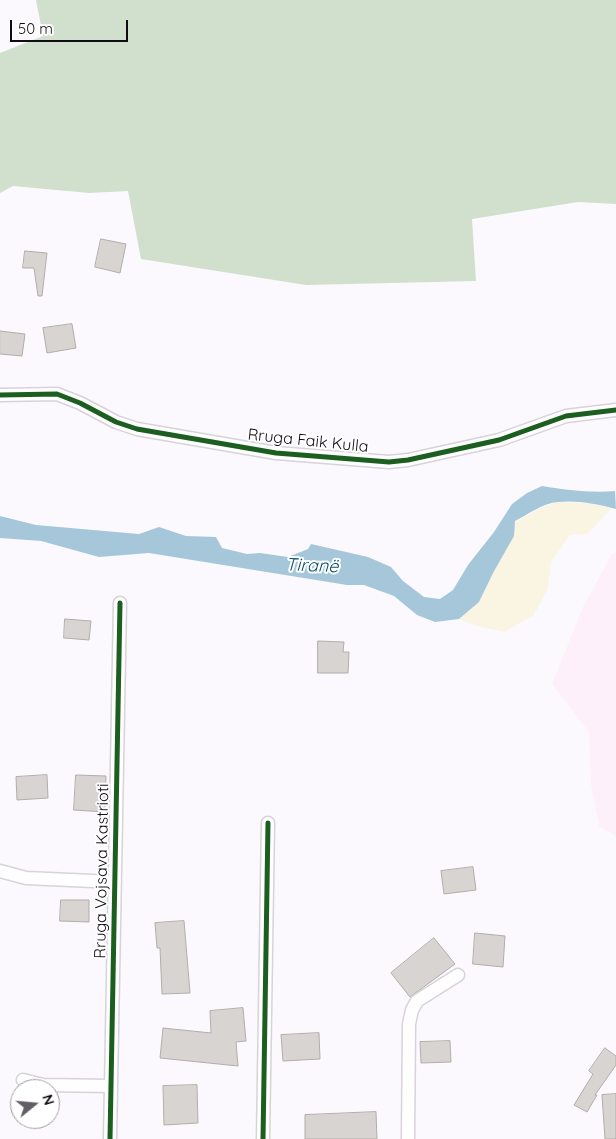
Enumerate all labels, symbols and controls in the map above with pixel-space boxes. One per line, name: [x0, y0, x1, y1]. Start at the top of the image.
scale bar: [12, 10, 130, 42]
text: 50 m: [18, 19, 53, 38]
street label: Rruga Faik Kulla: [247, 425, 369, 457]
water label: Tiranë: [285, 554, 339, 578]
street label: Rruga Vojsava Kastrioti: [91, 783, 113, 959]
north arrow: [10, 1079, 60, 1129]
text: N: [38, 1092, 58, 1107]

